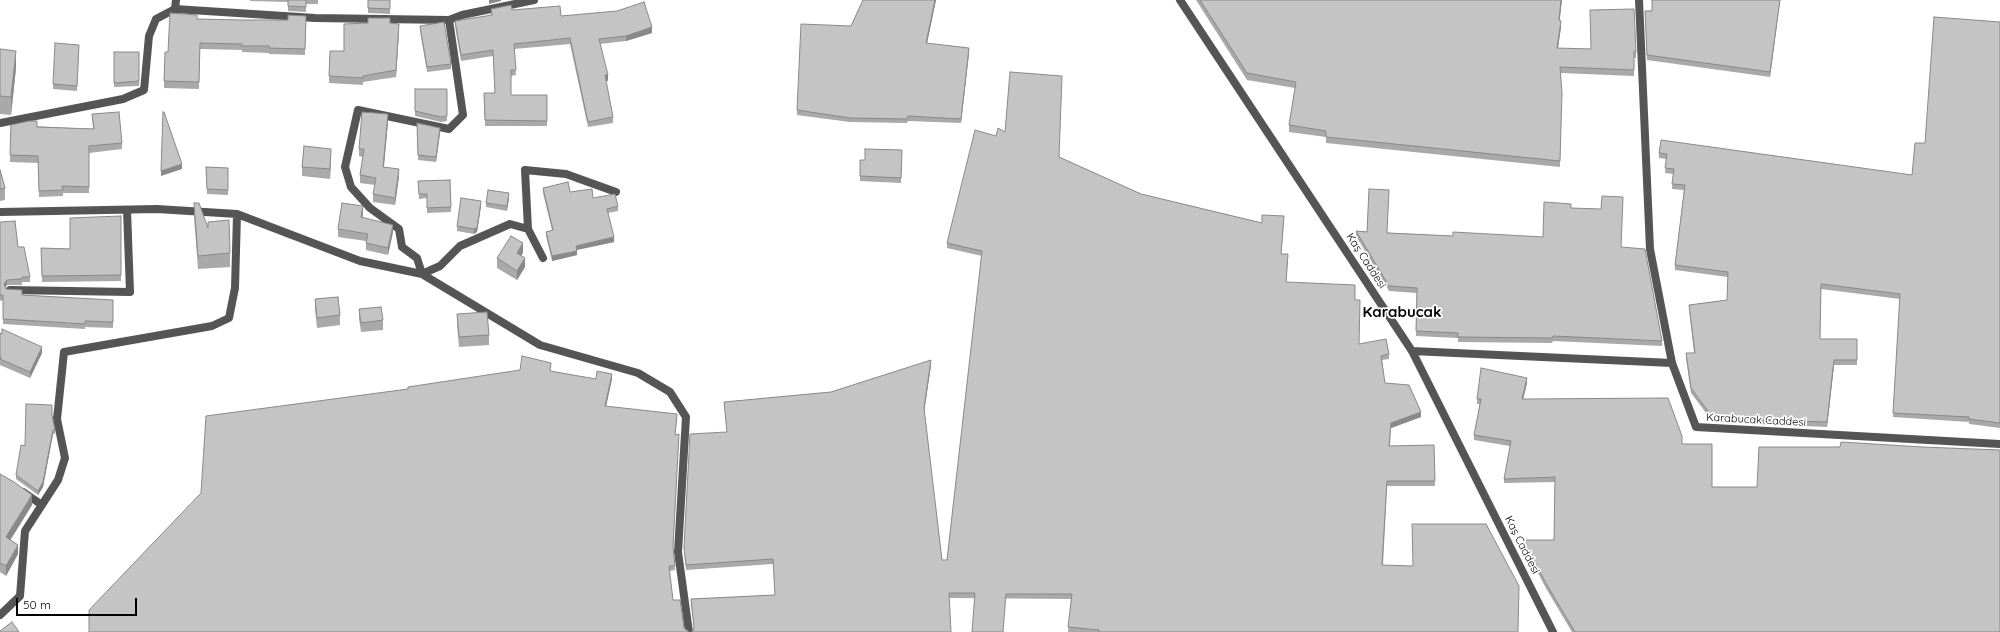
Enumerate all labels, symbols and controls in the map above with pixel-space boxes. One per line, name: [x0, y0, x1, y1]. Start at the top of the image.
street label: Kaş Caddesi: [1343, 231, 1389, 291]
district label: Karabucak: [1363, 303, 1441, 321]
street label: Karabucak Caddesi: [1706, 411, 1806, 429]
street label: Kaş Caddesi: [1502, 514, 1542, 576]
scale bar: [18, 590, 139, 616]
text: 50 m: [23, 597, 51, 612]

